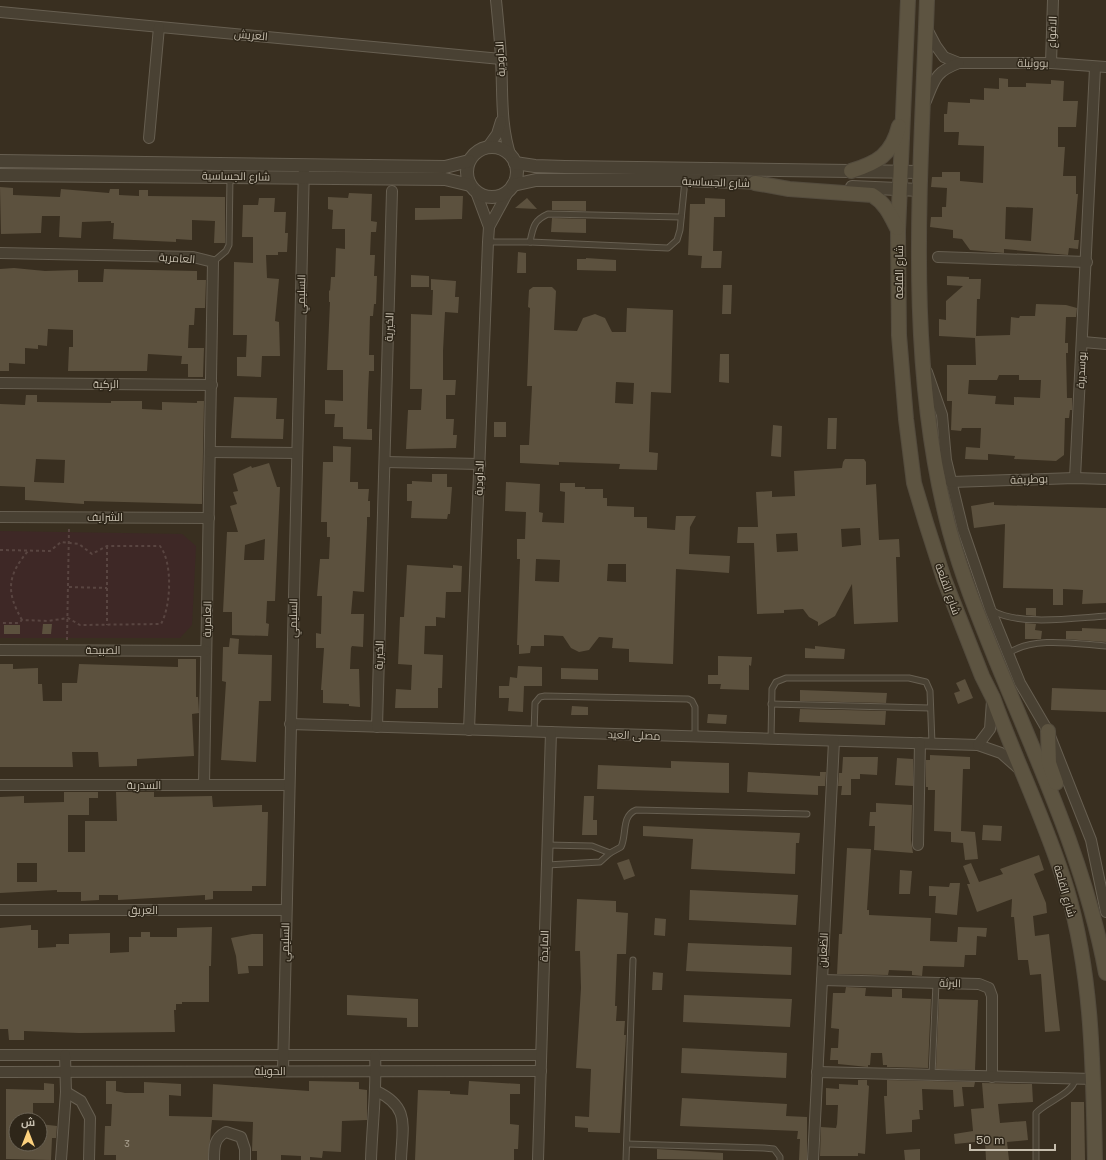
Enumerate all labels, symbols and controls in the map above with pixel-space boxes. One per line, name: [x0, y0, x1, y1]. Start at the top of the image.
street label: الاقواع: [1044, 16, 1061, 48]
street label: العريش: [234, 27, 268, 43]
street label: الداودية: [492, 41, 508, 77]
street label: بووثيلة: [1017, 56, 1049, 70]
street label: شارع الجساسية: [202, 168, 270, 185]
street label: شارع الجساسية: [682, 174, 750, 191]
street label: شارع القلعة: [892, 245, 907, 299]
street label: العامرية: [158, 250, 196, 266]
street label: السليمي: [294, 274, 310, 314]
street label: الخيرية: [381, 312, 397, 342]
street label: بوسديرة: [1073, 351, 1089, 389]
street label: الركية: [93, 377, 119, 391]
street label: الداودية: [471, 460, 487, 496]
street label: بوطريفة: [1010, 471, 1048, 487]
street label: الشرايف: [87, 510, 123, 524]
street label: شارع القلعة: [931, 561, 964, 617]
street label: السليمي: [286, 598, 302, 638]
street label: العامرية: [200, 600, 214, 638]
street label: الخيرية: [371, 640, 387, 670]
street label: الصبيحة: [86, 643, 120, 657]
street label: مصلى العيد: [607, 727, 661, 743]
street label: السدرية: [127, 778, 161, 792]
street label: شارع القلعة: [1050, 863, 1079, 919]
street label: العريق: [128, 903, 158, 917]
street label: السليمي: [278, 922, 294, 962]
street label: المايدة: [536, 930, 552, 962]
street label: الظعاين: [815, 932, 831, 968]
street label: البرثة: [939, 976, 961, 990]
street label: الحويلة: [254, 1064, 286, 1078]
north arrow: [8, 1112, 48, 1152]
text: ش: [21, 1115, 35, 1129]
scale bar: [970, 1126, 1055, 1152]
text: 50 m: [976, 1132, 1004, 1148]
house number: 3: [124, 1138, 130, 1150]

